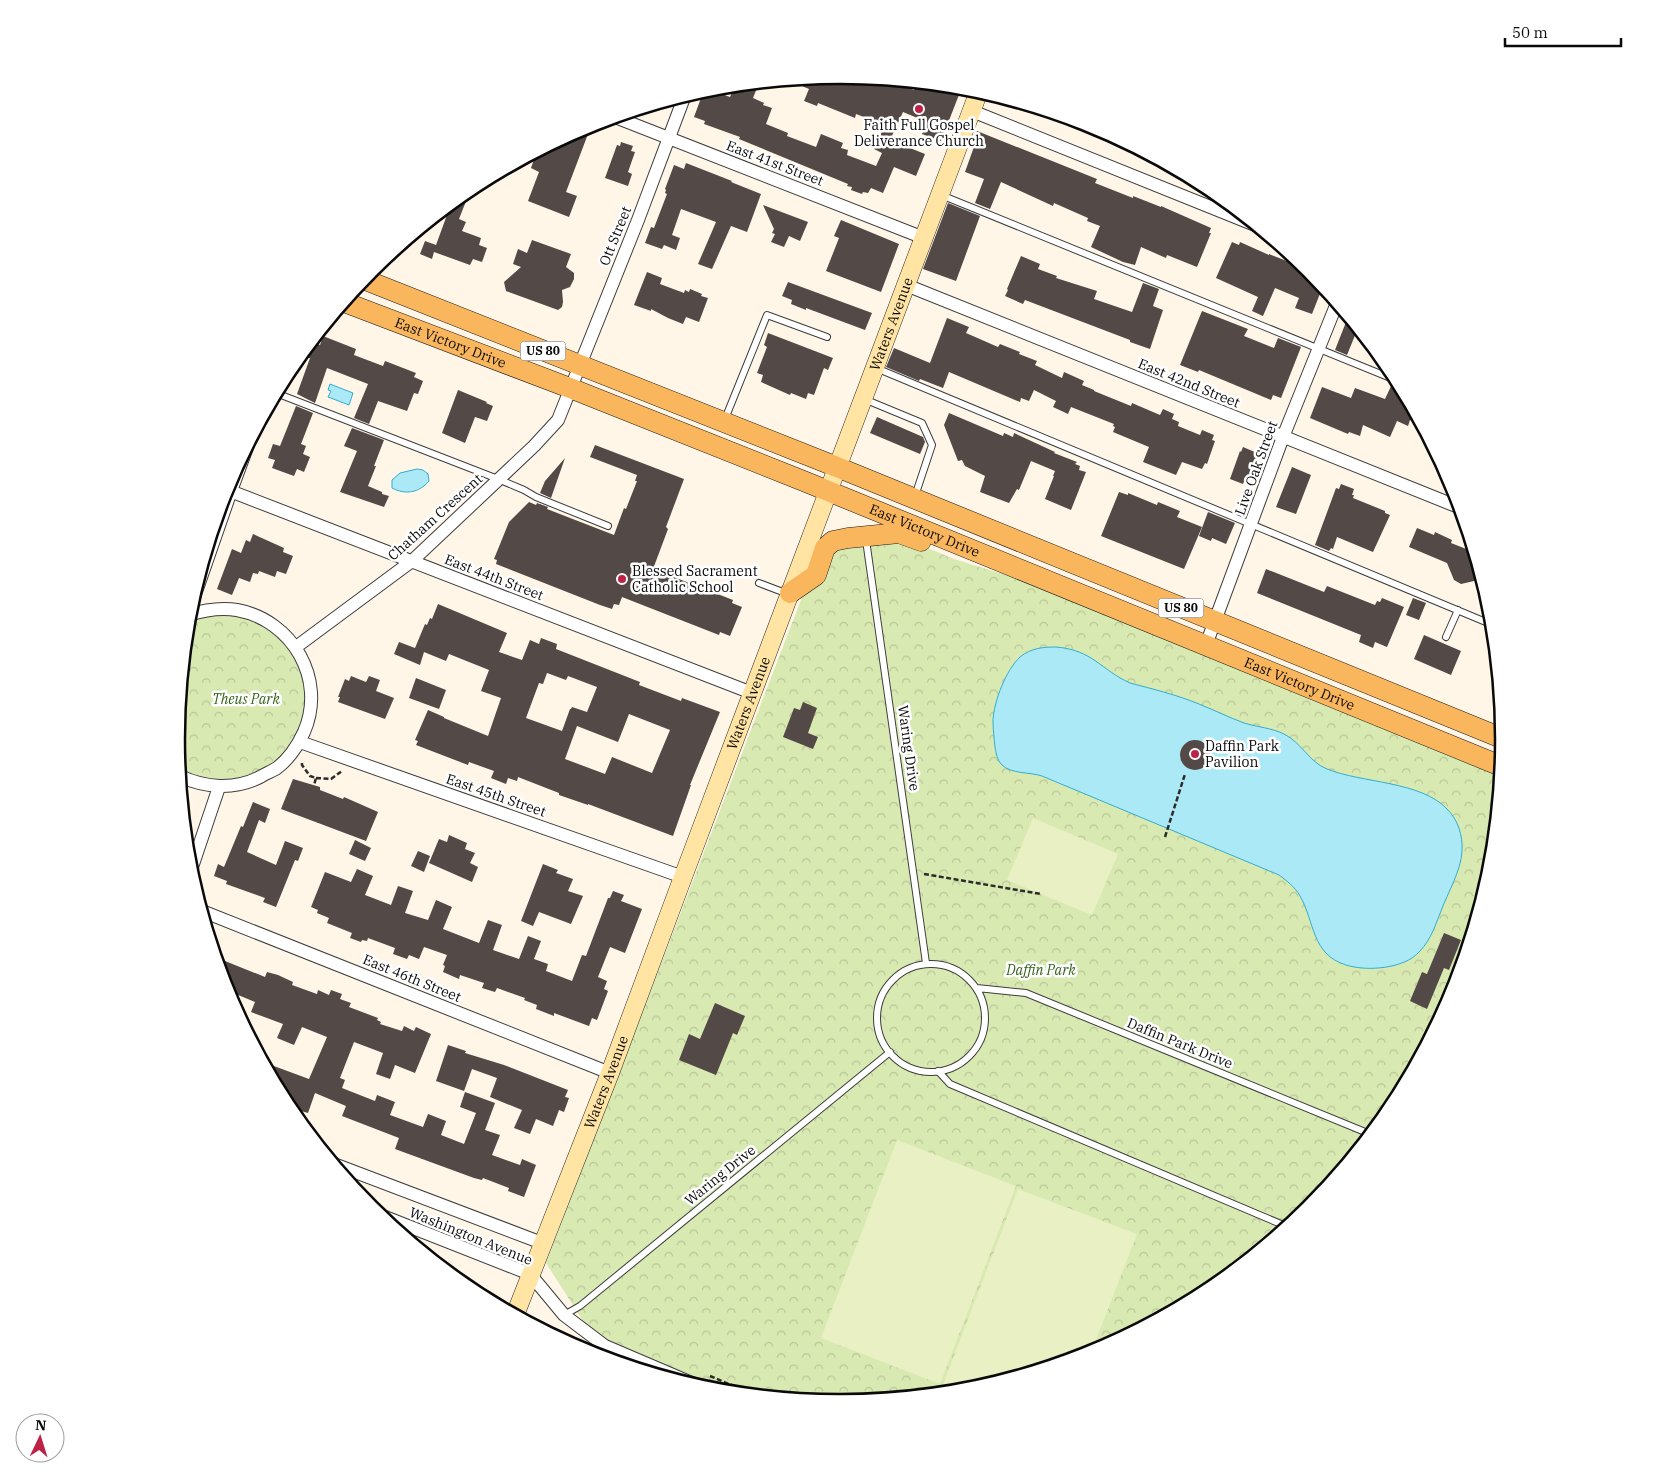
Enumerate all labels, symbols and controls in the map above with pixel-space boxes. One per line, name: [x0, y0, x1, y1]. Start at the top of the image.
scale bar: [1505, 15, 1621, 47]
text: 50 m: [1512, 23, 1548, 42]
marker: Faith Full Gospel Deliverance Church: [913, 103, 925, 115]
place label: Faith Full Gospel Deliverance Church: [854, 116, 984, 150]
street label: East 41st Street: [724, 136, 826, 190]
street label: Ott Street: [595, 204, 635, 268]
street label: Waters Avenue: [866, 275, 917, 373]
street label: East Victory Drive: [392, 313, 509, 372]
road number: US 80: [520, 342, 566, 361]
street label: East 42nd Street: [1135, 354, 1243, 412]
street label: Live Oak Street: [1231, 418, 1281, 518]
street label: Chatham Crescent: [384, 470, 486, 564]
street label: East Victory Drive: [867, 500, 983, 561]
street label: East 44th Street: [442, 550, 546, 604]
place label: Blessed Sacrament Catholic School: [632, 562, 758, 596]
marker: Blessed Sacrament Catholic School: [616, 573, 628, 585]
road number: US 80: [1158, 598, 1204, 618]
street label: East Victory Drive: [1242, 653, 1357, 714]
street label: Waters Avenue: [723, 654, 774, 752]
park label: Theus Park: [212, 690, 280, 708]
street label: Waring Drive: [894, 704, 924, 792]
place label: Daffin Park Pavilion: [1205, 737, 1280, 771]
marker: Daffin Park Pavilion: [1189, 748, 1201, 760]
street label: East 45th Street: [444, 769, 548, 821]
street label: East 46th Street: [360, 950, 464, 1006]
park label: Daffin Park: [1005, 961, 1076, 979]
street label: Daffin Park Drive: [1124, 1014, 1236, 1072]
street label: Waters Avenue: [580, 1033, 632, 1131]
street label: Waring Drive: [681, 1141, 759, 1209]
street label: Washington Avenue: [407, 1203, 535, 1269]
north arrow: [15, 1413, 65, 1463]
text: N: [35, 1416, 47, 1434]

